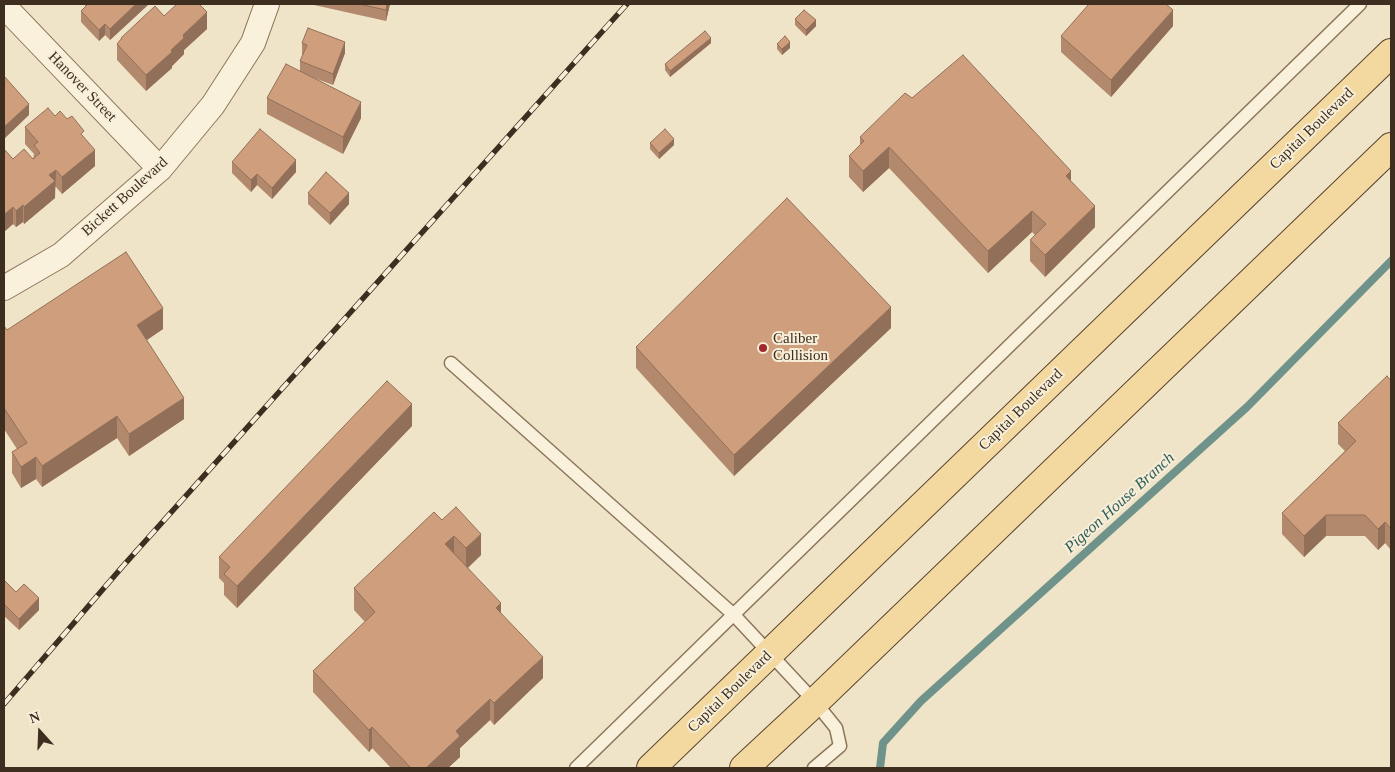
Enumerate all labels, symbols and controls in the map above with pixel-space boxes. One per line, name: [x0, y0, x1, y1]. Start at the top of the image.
street label: Hanover Street: [44, 48, 120, 126]
street label: Capital Boulevard: [1266, 84, 1358, 174]
street label: Bickett Boulevard: [78, 154, 172, 240]
place label: Caliber Collision: [773, 330, 828, 365]
marker: Caliber Collision: [757, 342, 769, 354]
street label: Capital Boulevard: [975, 365, 1067, 455]
water label: Pigeon House Branch: [1061, 449, 1179, 557]
street label: Capital Boulevard: [684, 647, 776, 737]
north arrow: [15, 707, 65, 757]
text: N: [27, 709, 42, 726]

